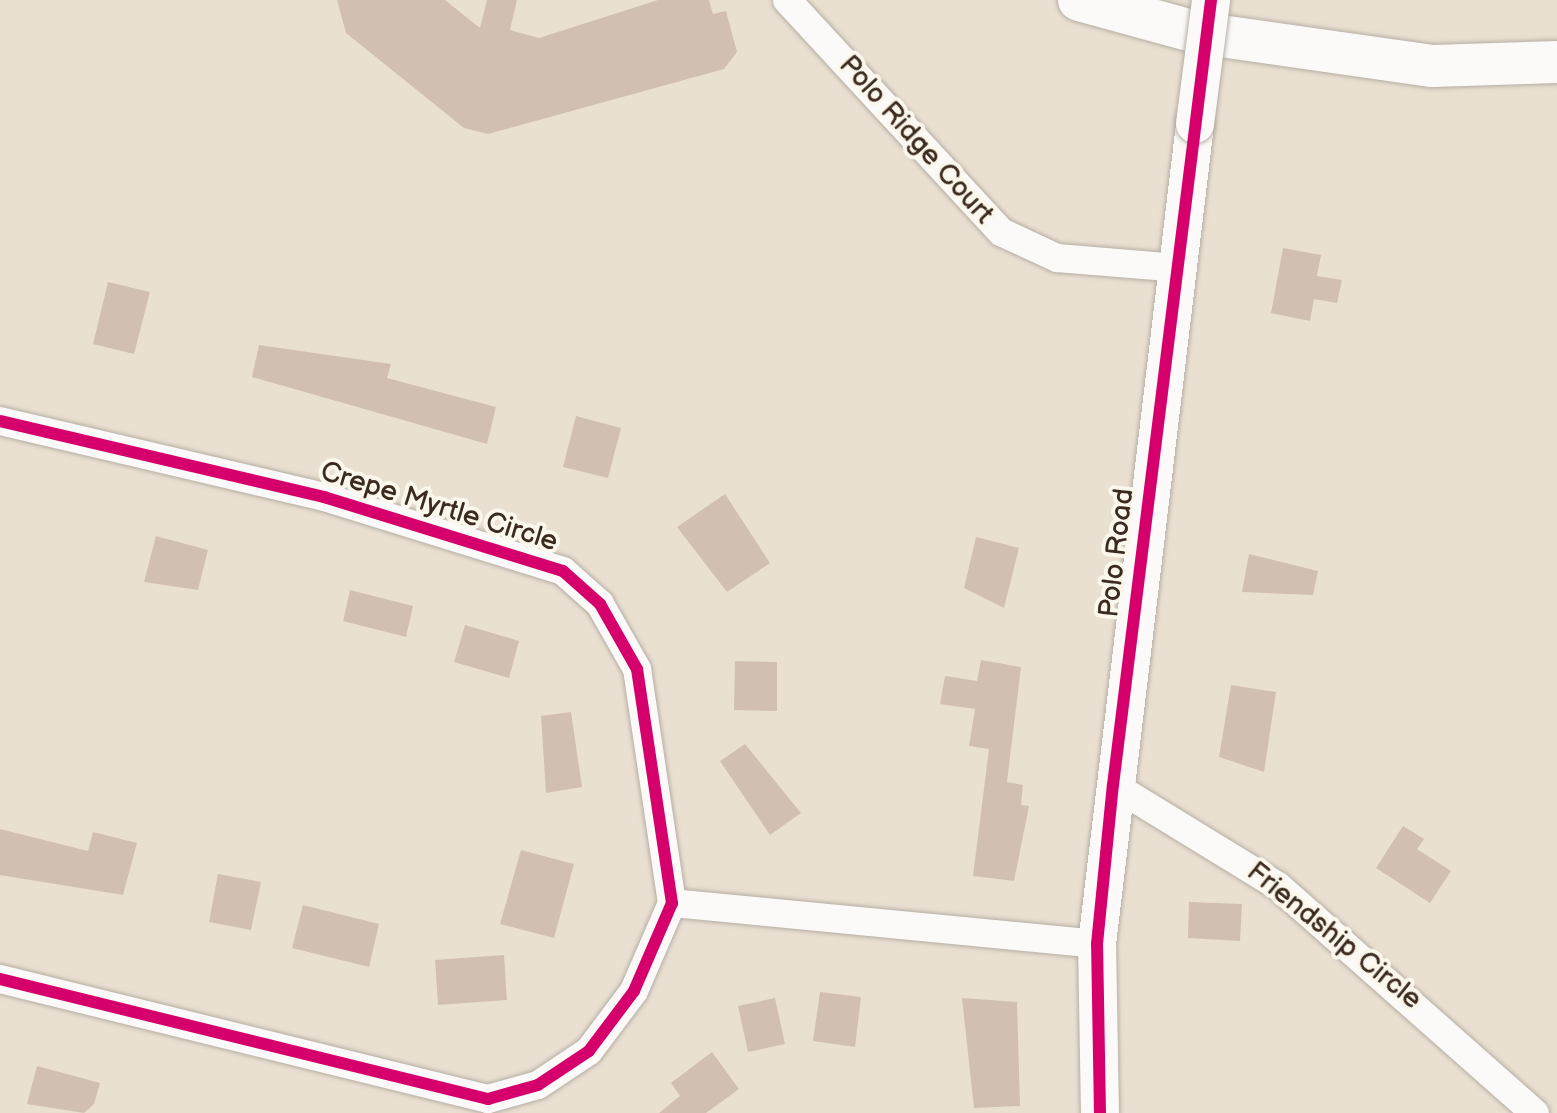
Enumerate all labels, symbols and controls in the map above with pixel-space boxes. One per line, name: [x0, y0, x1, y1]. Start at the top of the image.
street label: Polo Ridge Court: [832, 49, 1000, 231]
street label: Crepe Myrtle Circle: [316, 455, 562, 559]
street label: Polo Road: [1092, 487, 1142, 619]
street label: Friendship Circle: [1240, 855, 1428, 1017]

